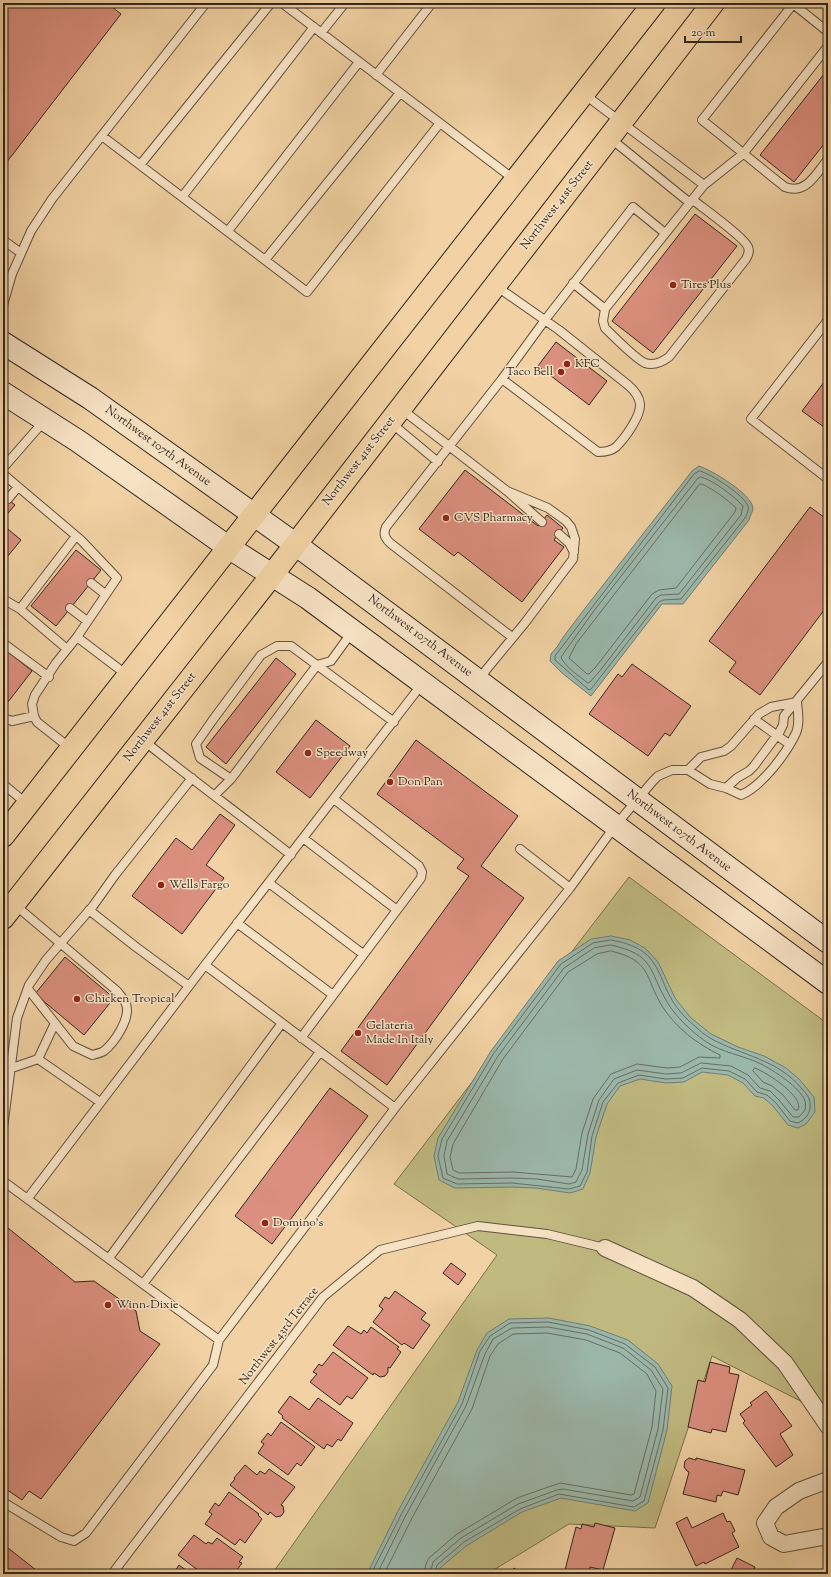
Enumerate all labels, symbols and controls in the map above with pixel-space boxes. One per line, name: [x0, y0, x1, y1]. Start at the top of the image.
scale bar: [685, 18, 741, 44]
text: 20 m: [691, 24, 716, 42]
street label: Northwest 41st Street: [516, 156, 598, 254]
place label: Tires Plus: [681, 276, 731, 294]
marker: Tires Plus: [668, 280, 678, 290]
place label: KFC: [575, 355, 600, 373]
marker: KFC: [562, 359, 572, 369]
place label: Taco Bell: [506, 363, 554, 381]
marker: Taco Bell: [556, 367, 566, 377]
street label: Northwest 107th Avenue: [101, 401, 215, 491]
street label: Northwest 41st Street: [318, 412, 400, 510]
place label: CVS Pharmacy: [454, 509, 533, 527]
marker: CVS Pharmacy: [441, 513, 451, 523]
street label: Northwest 107th Avenue: [364, 591, 477, 682]
street label: Northwest 41st Street: [119, 668, 201, 766]
place label: Speedway: [316, 744, 368, 762]
marker: Speedway: [303, 748, 313, 758]
place label: Don Pan: [398, 773, 443, 791]
marker: Don Pan: [385, 777, 395, 787]
street label: Northwest 107th Avenue: [623, 786, 736, 877]
place label: Wells Fargo: [169, 876, 230, 894]
marker: Wells Fargo: [156, 880, 166, 890]
place label: Chicken Tropical: [85, 990, 175, 1008]
marker: Chicken Tropical: [72, 994, 82, 1004]
place label: Gelateria Made In Italy: [366, 1017, 434, 1049]
marker: Gelateria Made In Italy: [353, 1028, 363, 1038]
place label: Domino's: [273, 1214, 323, 1232]
marker: Domino's: [260, 1218, 270, 1228]
street label: Northwest 43rd Terrace: [235, 1283, 323, 1389]
place label: Winn-Dixie: [116, 1296, 179, 1314]
marker: Winn-Dixie: [103, 1300, 113, 1310]

